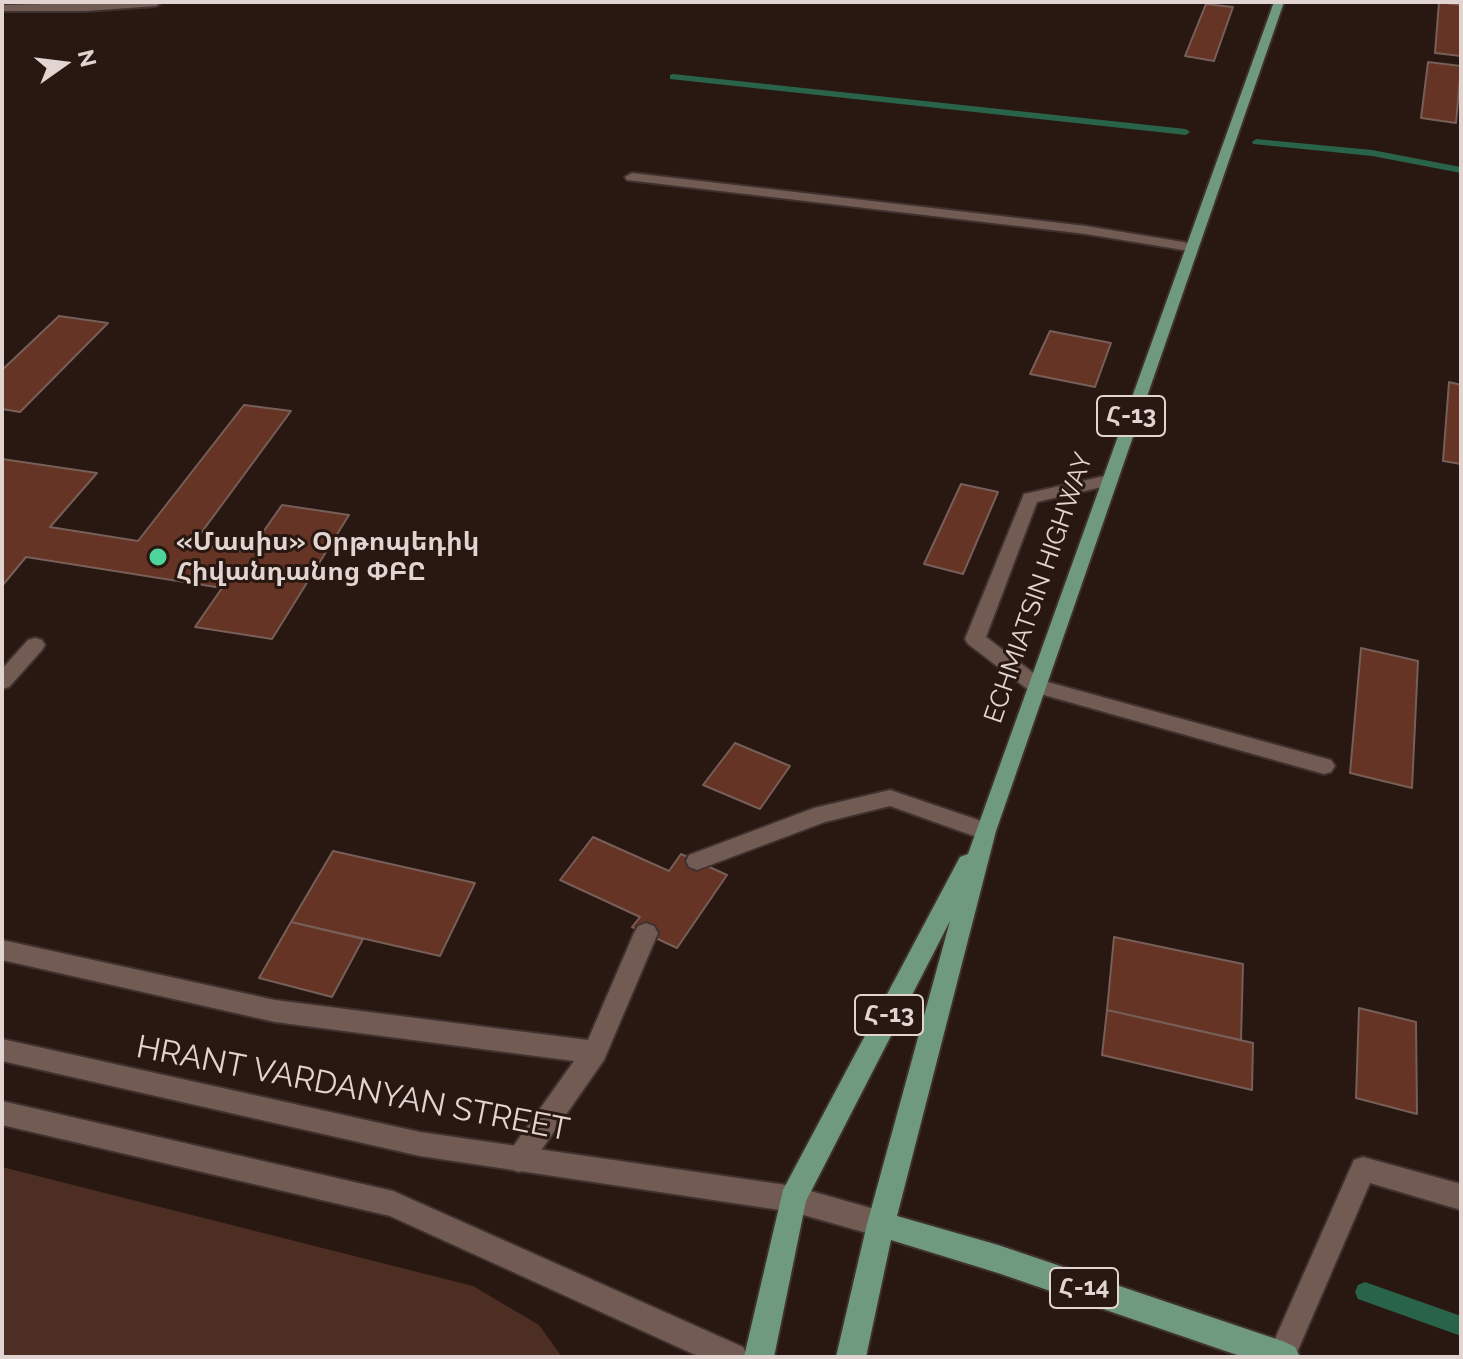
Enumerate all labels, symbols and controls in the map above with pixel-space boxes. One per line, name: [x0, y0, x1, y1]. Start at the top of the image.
north arrow: [24, 24, 104, 104]
text: N: [73, 47, 102, 69]
road number: Հ-13: [1097, 396, 1165, 436]
street label: ECHMIATSIN HIGHWAY: [978, 449, 1100, 727]
place label: «Մասիս» Օրթոպեդիկ Հիվանդանոց ՓԲԸ: [176, 526, 479, 588]
marker: «Մասիս» Օրթոպեդիկ Հիվանդանոց ՓԲԸ: [147, 546, 169, 568]
road number: Հ-13: [855, 995, 923, 1035]
street label: HRANT VARDANYAN STREET: [133, 1028, 573, 1150]
road number: Հ-14: [1050, 1268, 1118, 1308]

